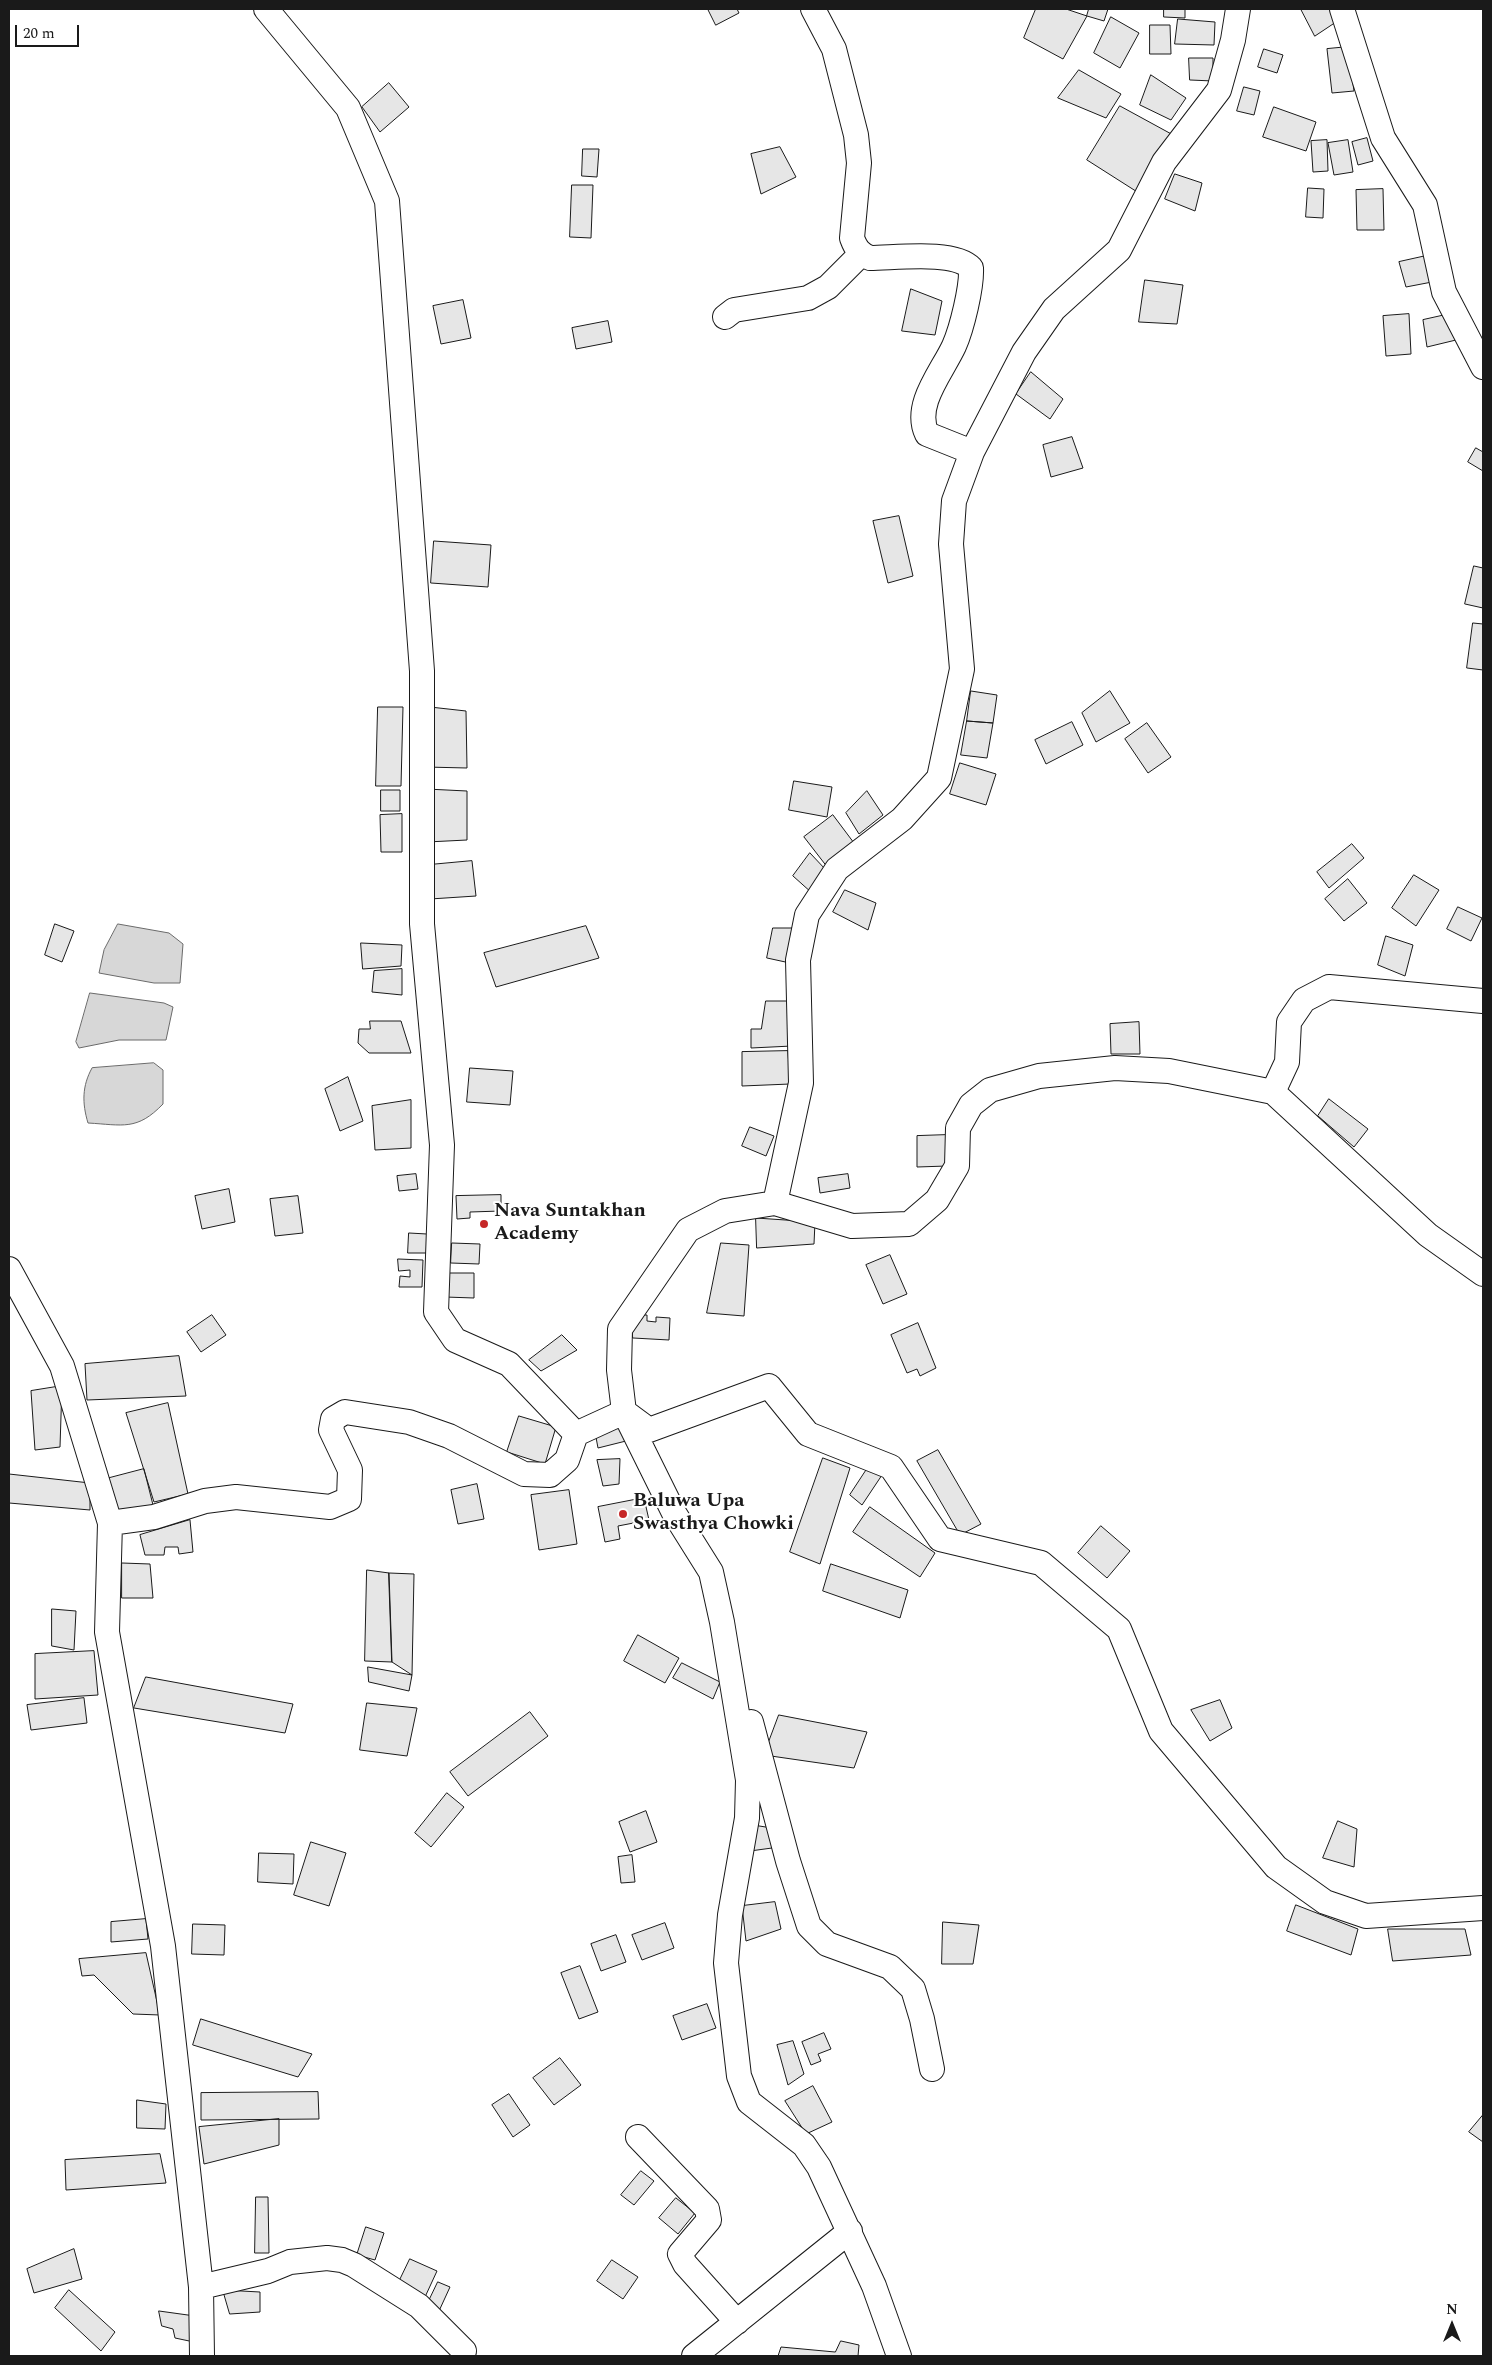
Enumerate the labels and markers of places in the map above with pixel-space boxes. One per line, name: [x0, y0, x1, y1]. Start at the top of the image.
place label: Nava Suntakhan Academy: [494, 1200, 646, 1247]
marker: Nava Suntakhan Academy: [478, 1218, 490, 1230]
place label: Baluwa Upa Swasthya Chowki: [633, 1490, 794, 1537]
marker: Baluwa Upa Swasthya Chowki: [617, 1508, 629, 1520]

